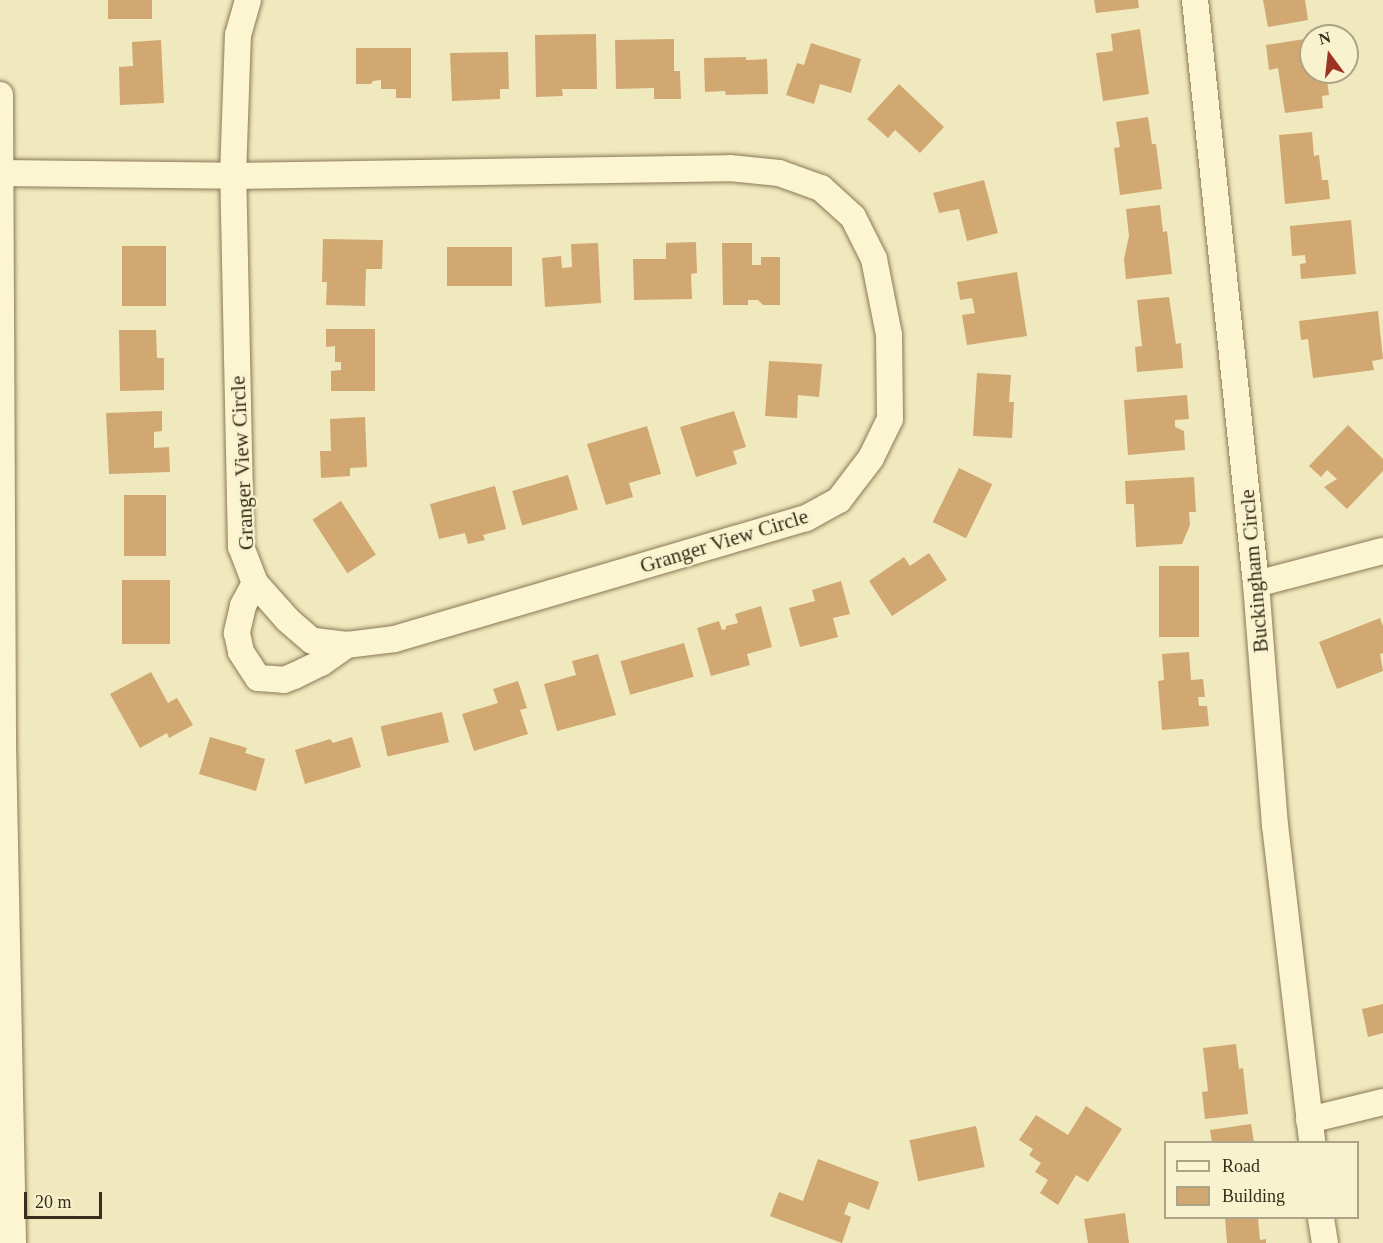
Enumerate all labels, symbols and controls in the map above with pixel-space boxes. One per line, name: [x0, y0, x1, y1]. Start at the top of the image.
north arrow: [1299, 24, 1359, 84]
text: N: [1317, 28, 1333, 48]
street label: Granger View Circle: [225, 375, 259, 551]
street label: Buckingham Circle: [1234, 488, 1274, 654]
street label: Granger View Circle: [637, 503, 811, 579]
legend: [1164, 1141, 1359, 1219]
text: Road: [1222, 1156, 1260, 1176]
scale bar: [27, 1180, 105, 1218]
text: Building: [1222, 1186, 1285, 1206]
text: 20 m: [35, 1192, 72, 1212]

